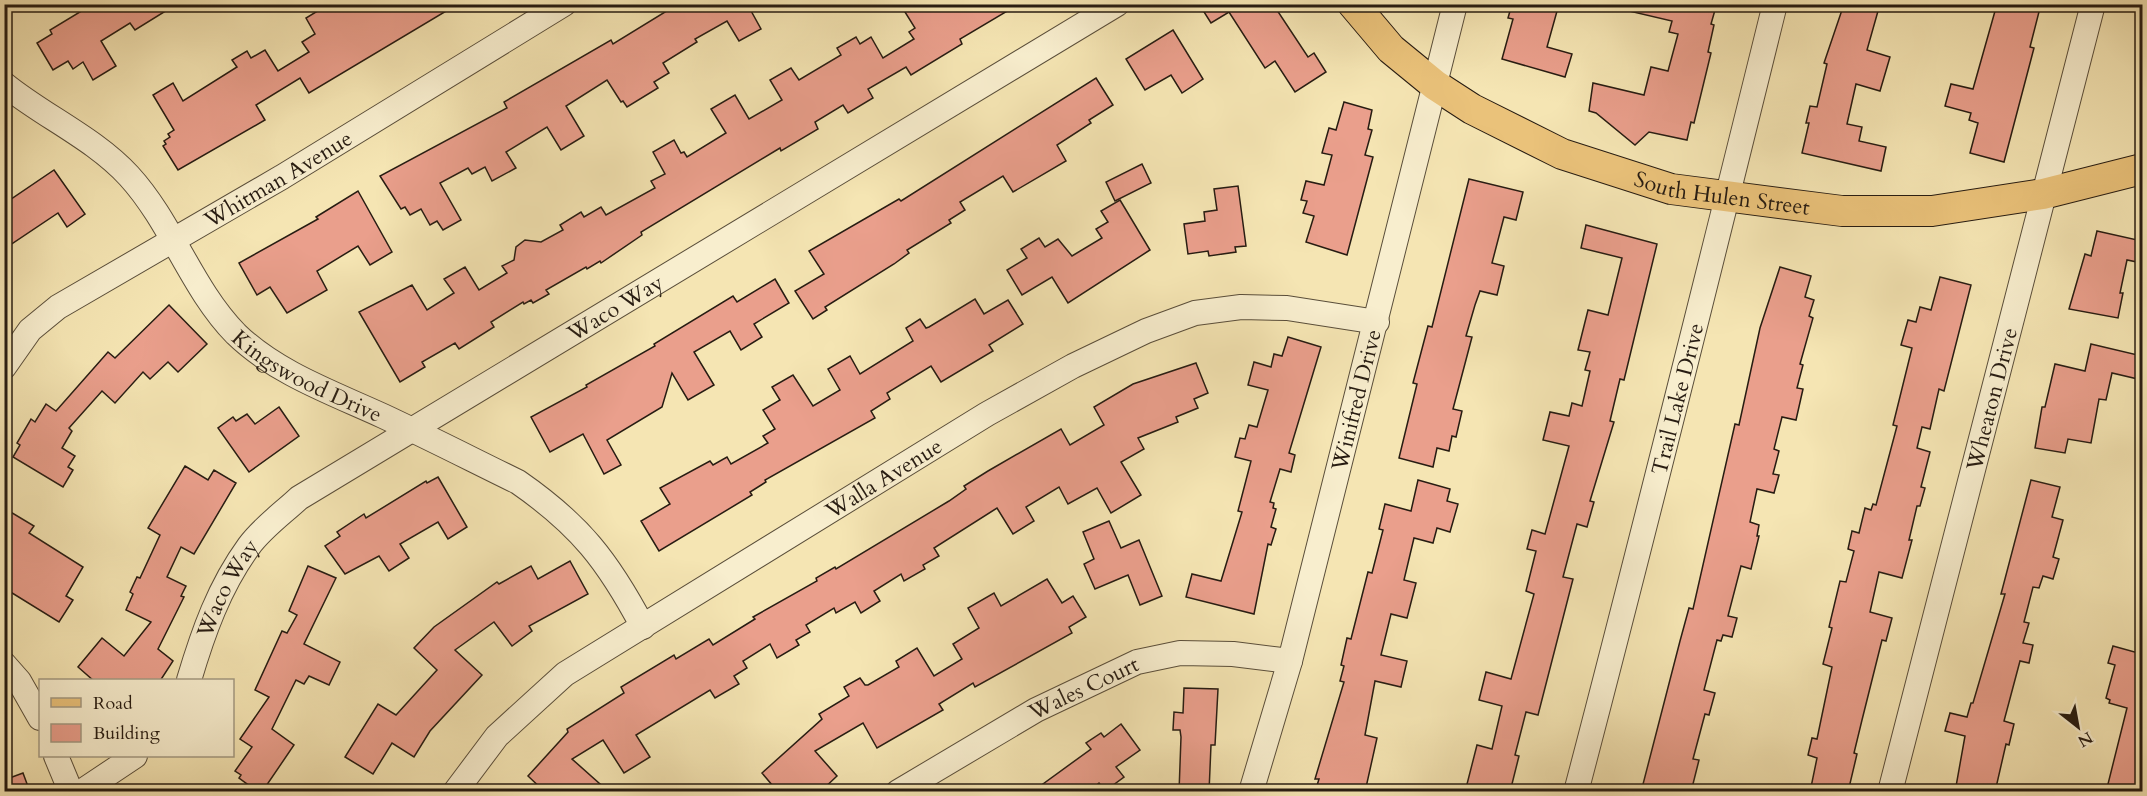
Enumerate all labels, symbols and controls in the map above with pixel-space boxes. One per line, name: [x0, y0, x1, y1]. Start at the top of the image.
street label: Whitman Avenue: [198, 124, 358, 236]
street label: South Hulen Street: [1630, 164, 1811, 223]
street label: Waco Way: [561, 267, 669, 349]
street label: Trail Lake Drive: [1644, 320, 1711, 478]
street label: Kingswood Drive: [225, 323, 387, 430]
street label: Wheaton Drive: [1959, 324, 2025, 475]
street label: Winifred Drive: [1324, 326, 1389, 475]
street label: Walla Avenue: [819, 431, 948, 527]
street label: Waco Way: [190, 533, 266, 642]
street label: Wales Court: [1023, 649, 1144, 728]
legend: [39, 679, 234, 757]
text: Road: [93, 691, 133, 716]
north arrow: [2048, 697, 2108, 757]
text: Building: [93, 721, 161, 746]
text: N: [2073, 726, 2097, 752]

